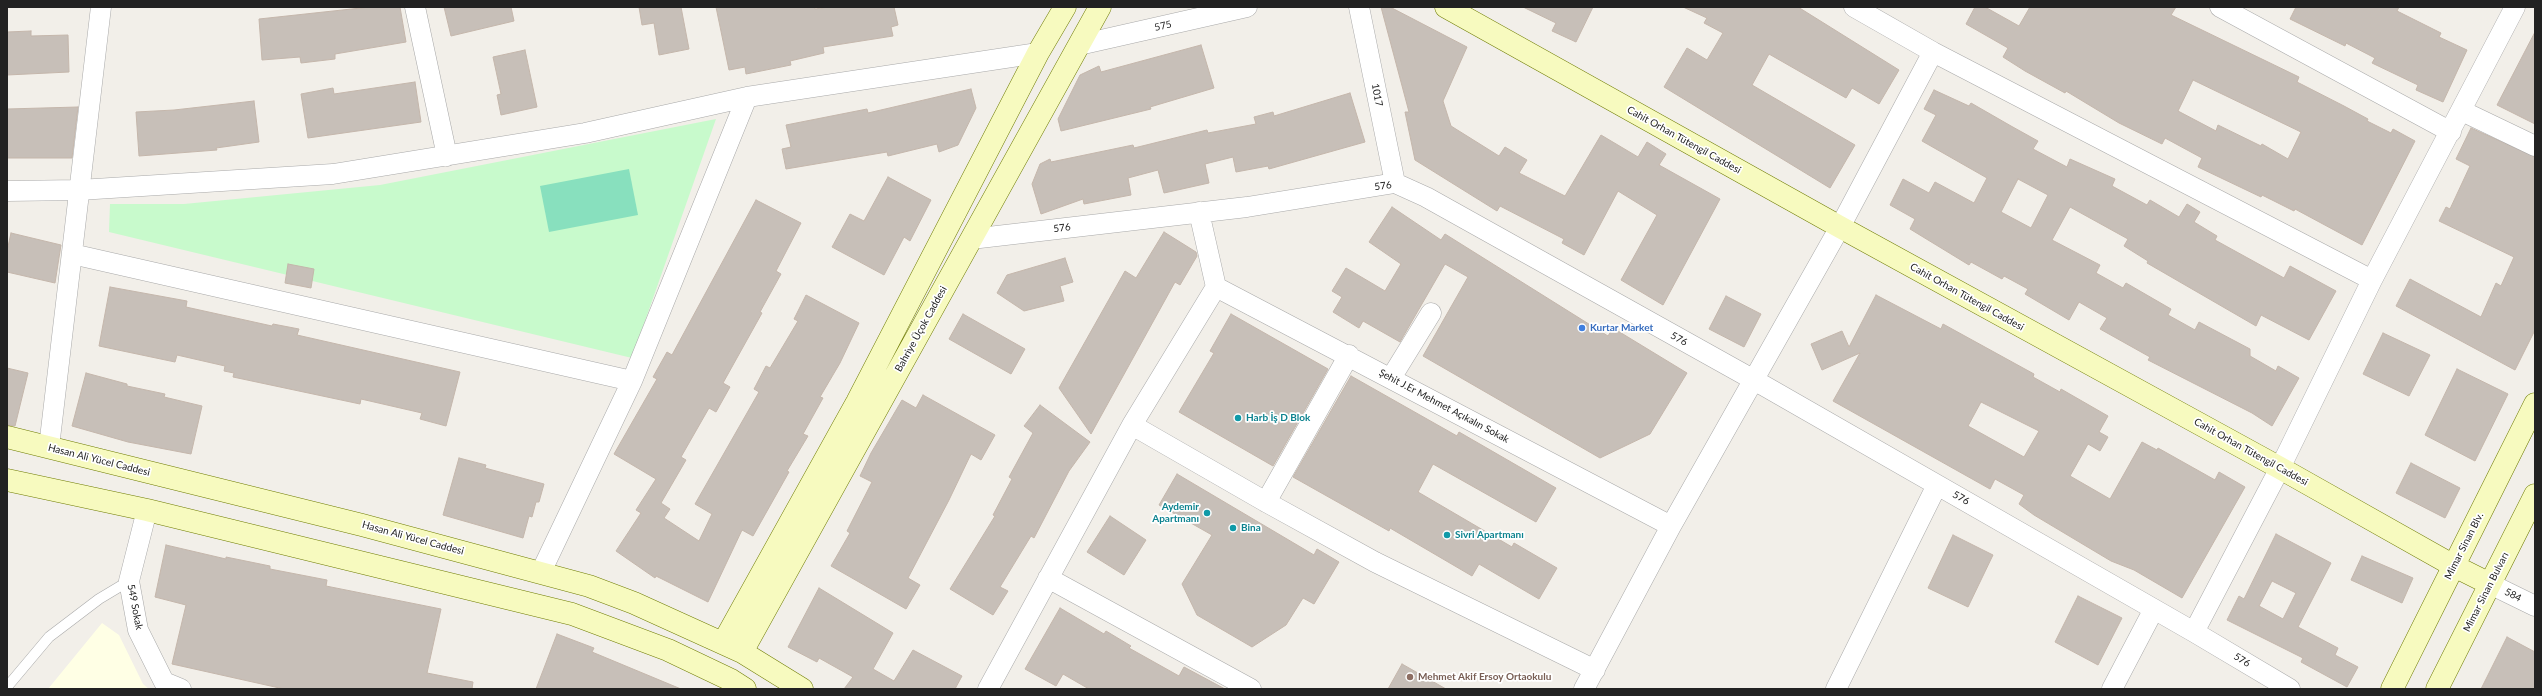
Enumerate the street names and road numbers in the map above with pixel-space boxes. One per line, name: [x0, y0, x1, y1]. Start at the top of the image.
street label: 575: [1153, 18, 1173, 34]
street label: 1017: [1369, 82, 1385, 108]
street label: Cahit Orhan Tütengil Caddesi: [1625, 104, 1743, 176]
street label: 576: [1374, 179, 1392, 193]
street label: 576: [1053, 221, 1071, 235]
street label: Cahit Orhan Tütengil Caddesi: [1908, 261, 2026, 333]
street label: Bahriye Üçok Caddesi: [893, 284, 949, 374]
street label: 576: [1668, 330, 1690, 348]
street label: Şehit J.Er Mehmet Açıkalın Sokak: [1377, 366, 1511, 446]
street label: Cahit Orhan Tütengil Caddesi: [2192, 416, 2310, 488]
street label: Hasan Ali Yücel Caddesi: [47, 442, 151, 478]
street label: 576: [1950, 488, 1972, 508]
street label: Mimar Sinan Blv.: [2442, 511, 2486, 581]
street label: Hasan Ali Yücel Caddesi: [361, 519, 465, 557]
street label: Mimar Sinan Bulvarı: [2461, 550, 2511, 634]
street label: 549 Sokak: [125, 583, 145, 631]
street label: 584: [2503, 586, 2523, 604]
street label: 576: [2231, 650, 2253, 670]

